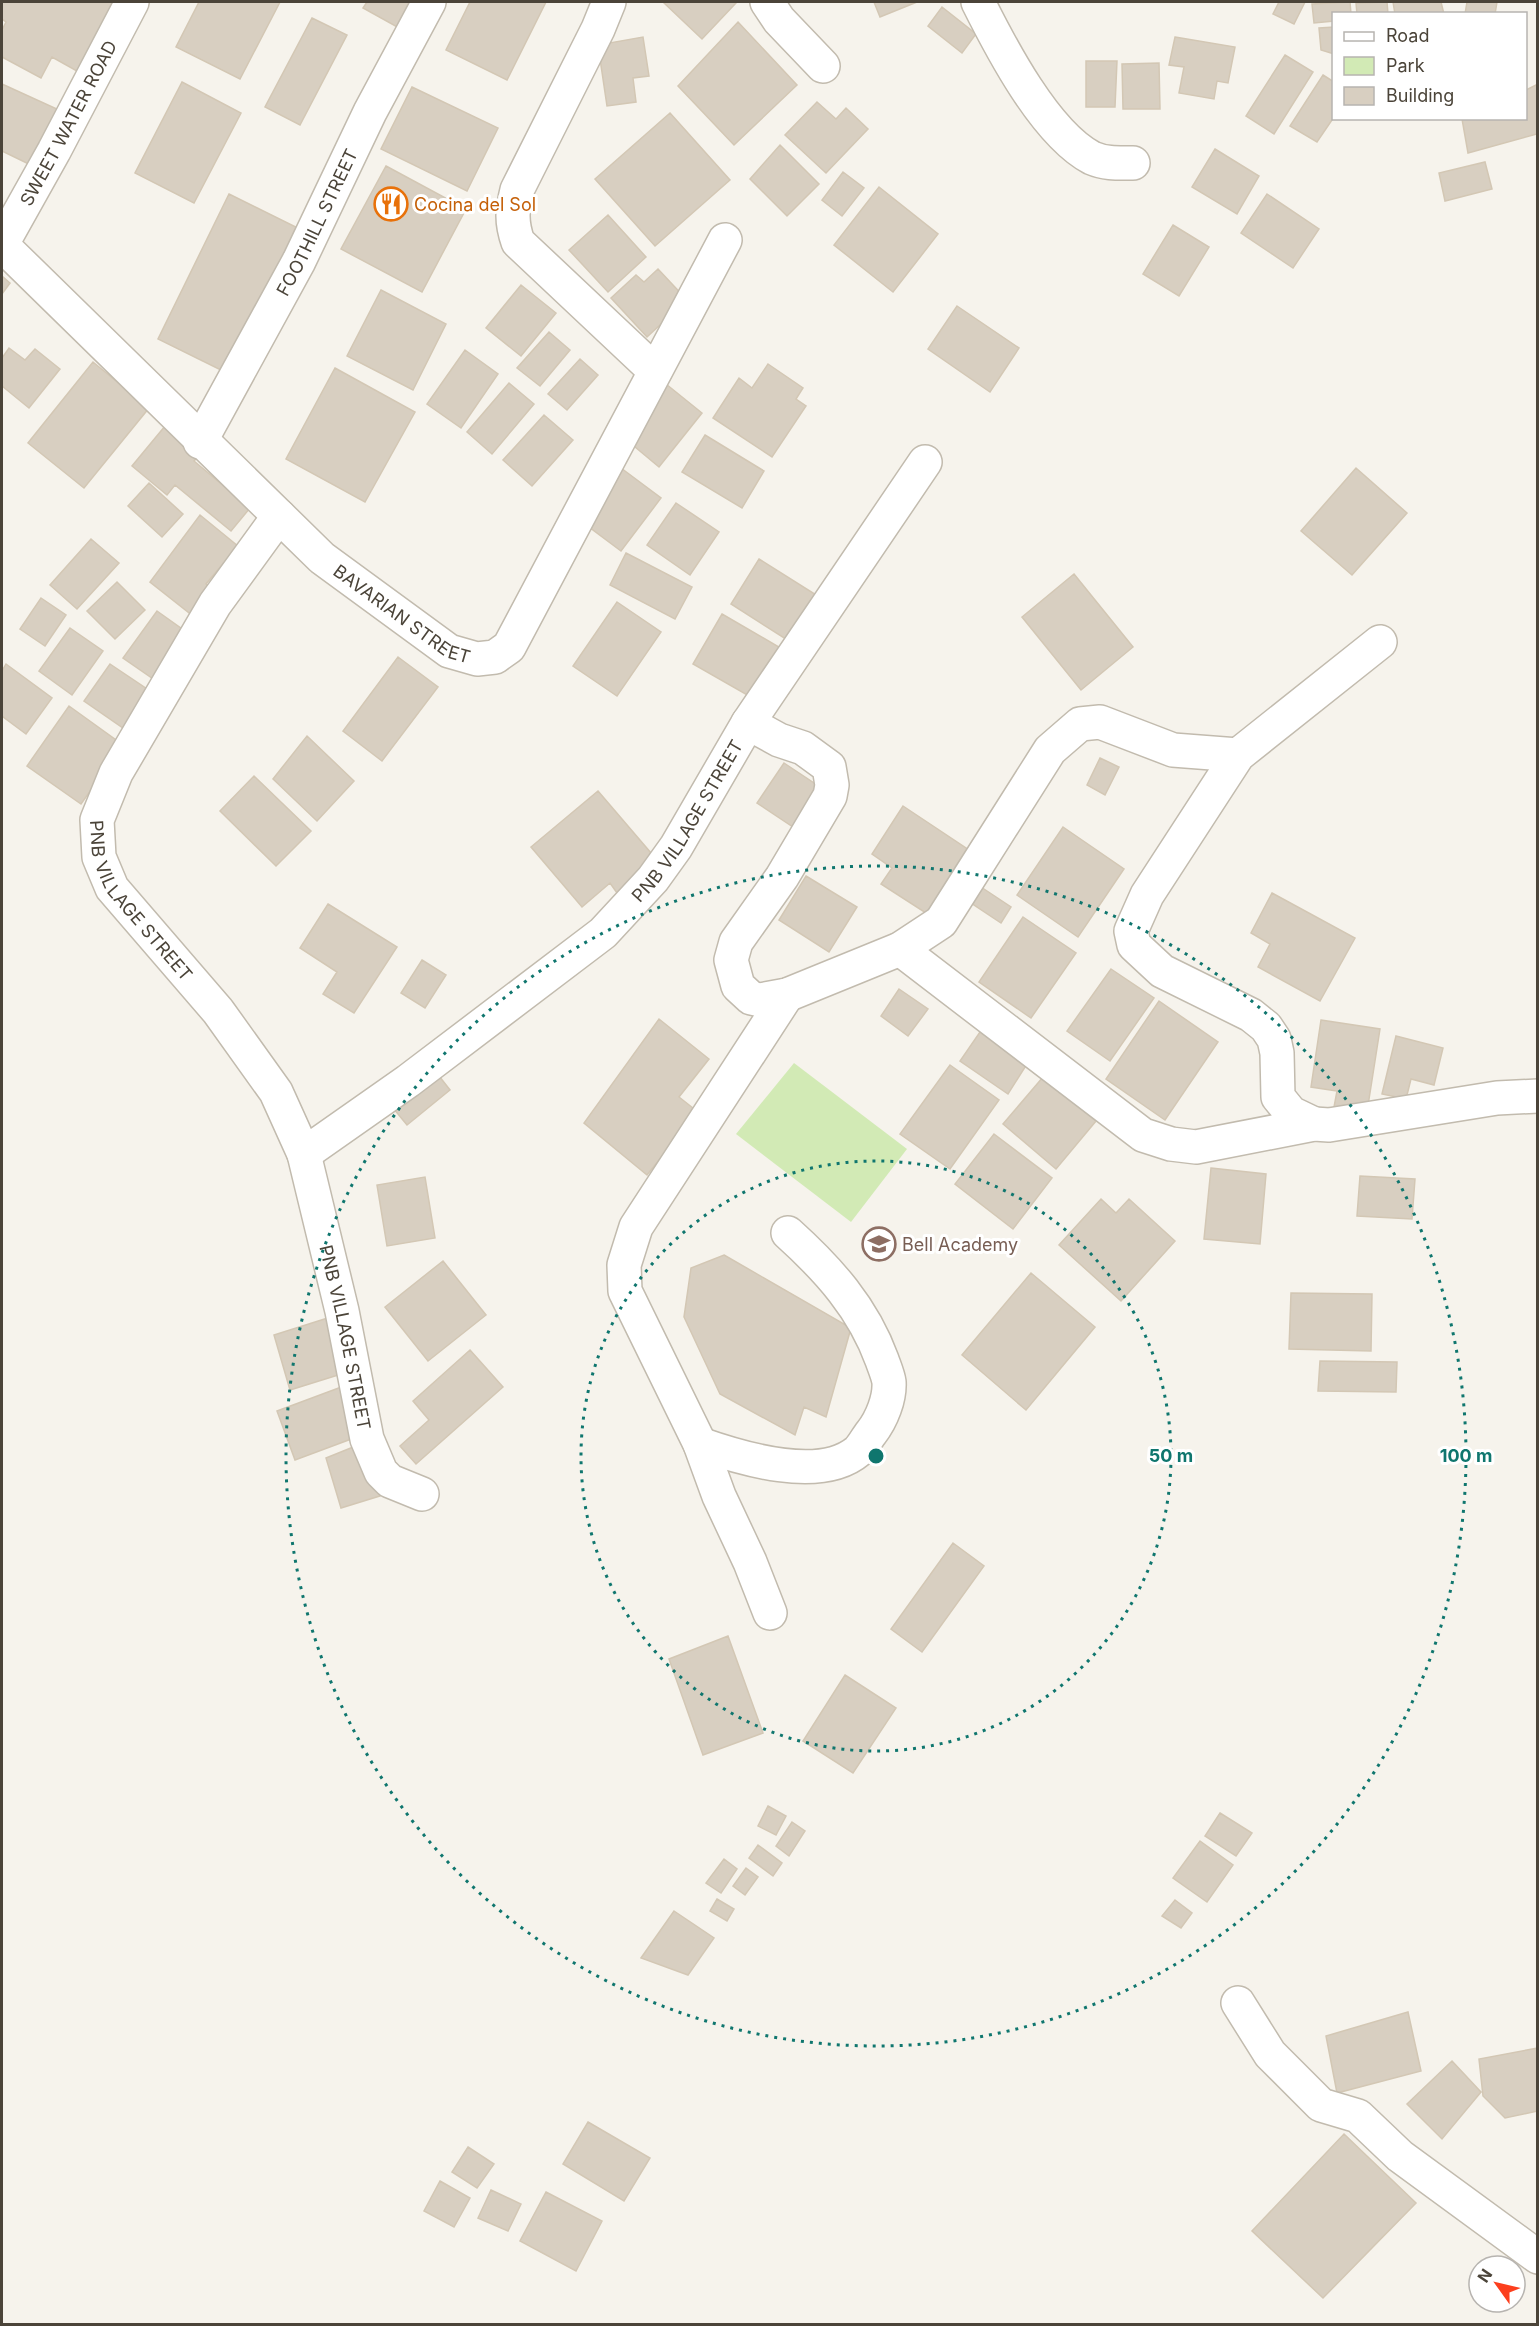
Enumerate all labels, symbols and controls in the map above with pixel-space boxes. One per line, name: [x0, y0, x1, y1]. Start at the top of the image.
legend: [1332, 12, 1527, 120]
text: Road: [1386, 25, 1429, 46]
street label: SWEET WATER ROAD: [15, 37, 121, 209]
text: Park: [1386, 55, 1425, 76]
text: Building: [1386, 85, 1454, 106]
street label: FOOTHILL STREET: [272, 145, 361, 299]
restaurant icon: Cocina del Sol: [373, 186, 409, 222]
place label: Cocina del Sol: [414, 194, 536, 215]
street label: BAVARIAN STREET: [330, 560, 473, 667]
street label: PNB VILLAGE STREET: [627, 736, 747, 906]
street label: PNB VILLAGE STREET: [87, 820, 197, 984]
school or university icon: Bell Academy: [861, 1226, 897, 1262]
place label: Bell Academy: [902, 1234, 1018, 1255]
street label: PNB VILLAGE STREET: [316, 1243, 375, 1432]
text: 50 m: [1149, 1445, 1193, 1466]
text: 100 m: [1440, 1445, 1492, 1466]
centre of rings: [866, 1446, 886, 1466]
north arrow: [1467, 2254, 1527, 2314]
text: N: [1473, 2265, 1496, 2286]

